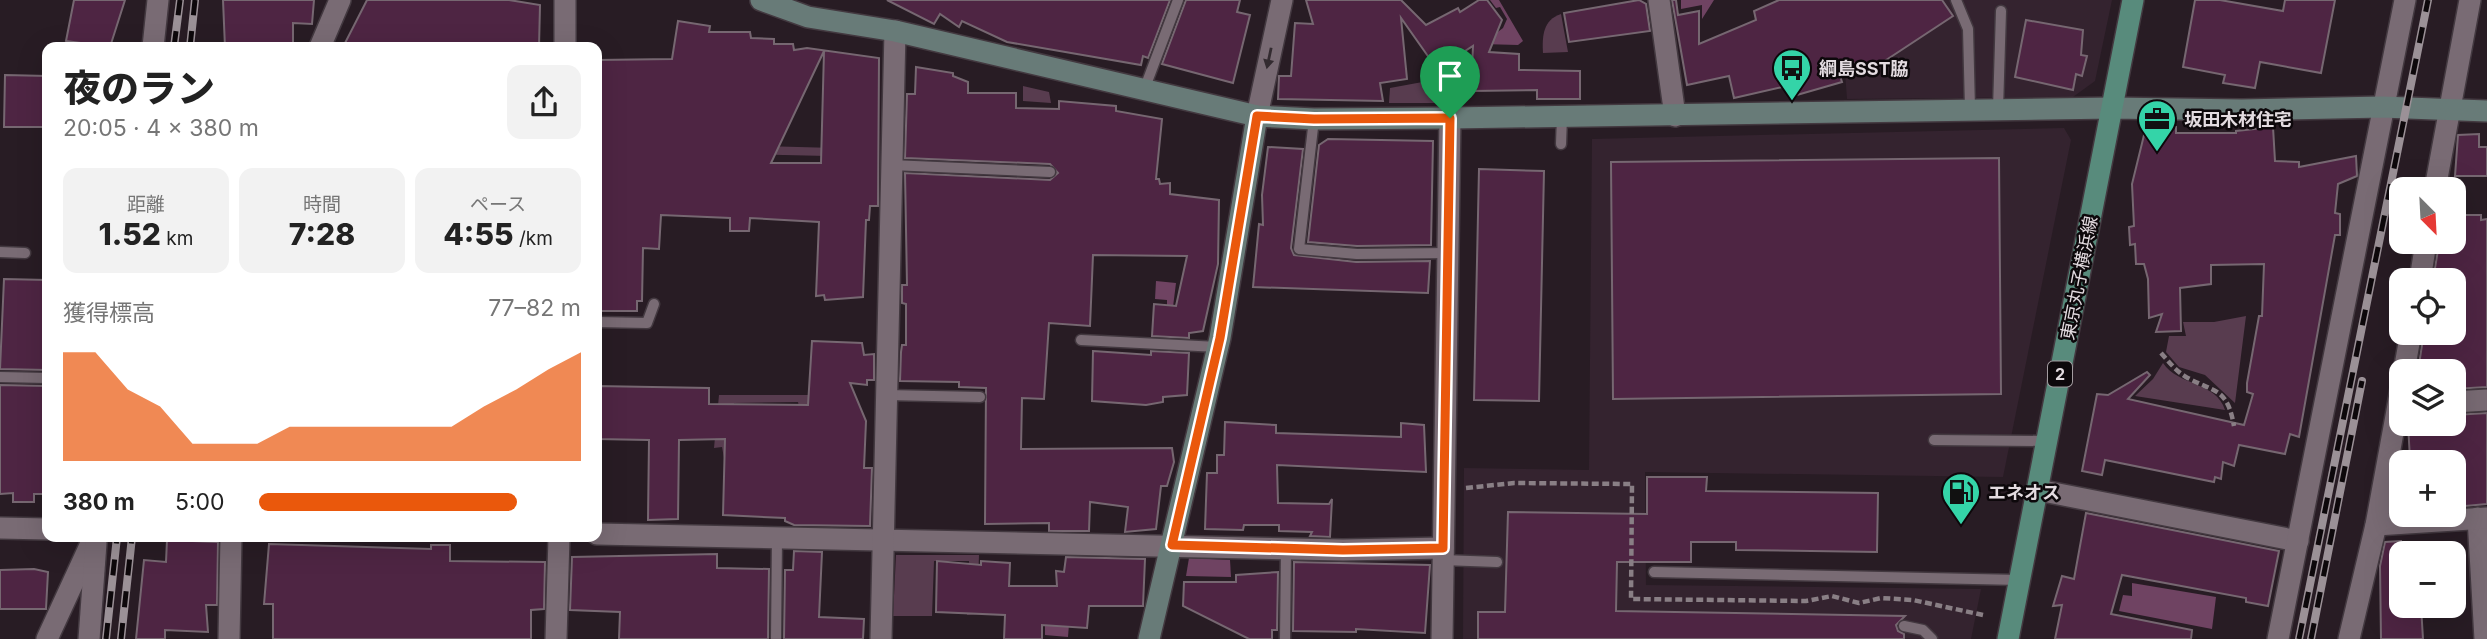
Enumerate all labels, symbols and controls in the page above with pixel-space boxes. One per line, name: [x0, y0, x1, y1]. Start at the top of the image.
pin: [1420, 46, 1480, 118]
one-way arrow: [1264, 47, 1275, 69]
bus stop icon: 綱島SST脇: [1771, 47, 1813, 102]
icon: arrive: [1431, 57, 1469, 95]
place label: 綱島SST脇: [1819, 58, 1909, 79]
text: 夜のラン: [63, 65, 215, 111]
button: share: [507, 65, 581, 139]
office icon: 坂田木材住宅: [2136, 98, 2178, 153]
place label: 坂田木材住宅: [2184, 109, 2292, 130]
text: 20:05 · 4 × 380 m: [63, 114, 259, 142]
north arrow: [2389, 177, 2466, 254]
map controls: [2389, 177, 2466, 618]
text: 距離: [127, 193, 165, 216]
text: 時間: [303, 193, 341, 216]
text: ペース: [470, 193, 526, 216]
street label: 東京丸子横浜線: [2057, 214, 2101, 342]
text: 1.52: [99, 216, 161, 252]
text: 7:28: [289, 216, 355, 252]
text: 4:55: [443, 216, 514, 252]
text: km: [161, 227, 193, 250]
text: /km: [514, 227, 553, 250]
button: locate: [2389, 268, 2466, 345]
text: 77–82 m: [488, 294, 581, 322]
text: 獲得標高: [63, 299, 155, 327]
button: layers: [2389, 359, 2466, 436]
road number: 2: [2048, 362, 2072, 386]
button: +: [2389, 450, 2466, 527]
fuel station icon: エネオス: [1940, 471, 1982, 526]
place label: エネオス: [1988, 482, 2060, 503]
text: 380 m: [63, 488, 135, 516]
text: 5:00: [175, 488, 225, 516]
button: −: [2389, 541, 2466, 618]

